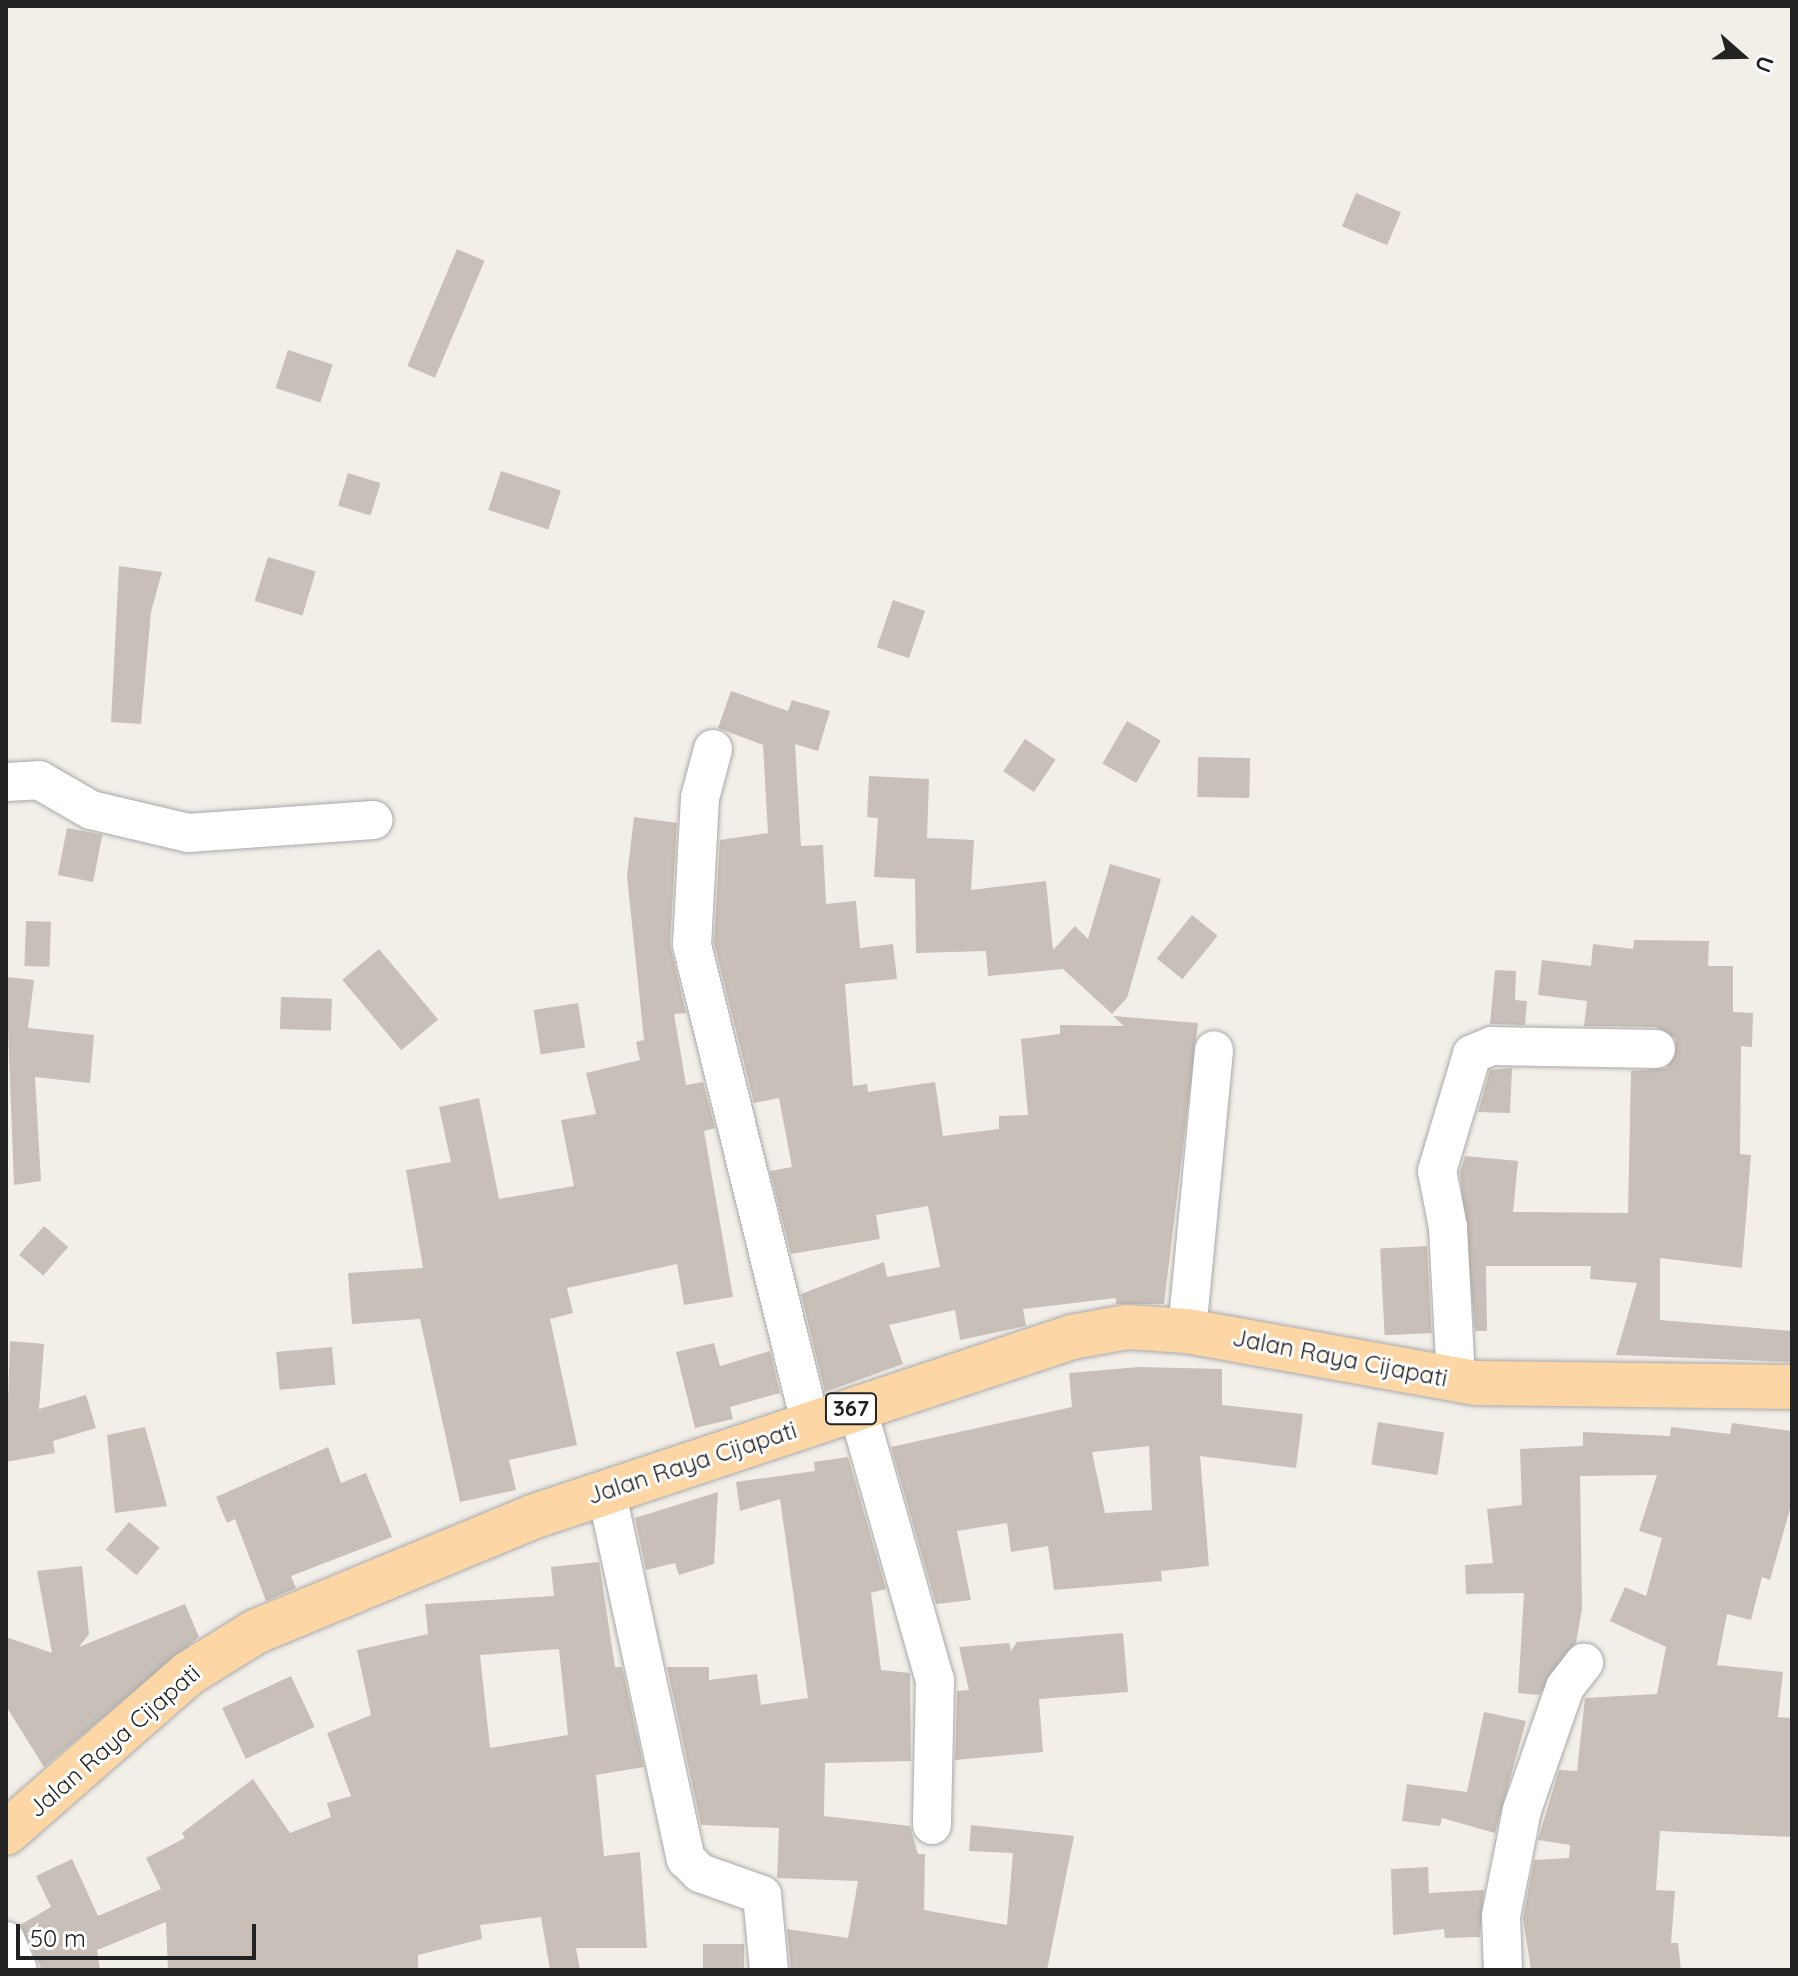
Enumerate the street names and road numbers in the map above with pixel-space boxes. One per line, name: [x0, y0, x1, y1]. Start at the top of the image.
street label: Jalan Raya Cijapati: [1230, 1323, 1450, 1393]
road number: 367: [823, 1391, 879, 1427]
street label: Jalan Raya Cijapati: [584, 1416, 800, 1510]
street label: Jalan Raya Cijapati: [22, 1658, 206, 1824]

